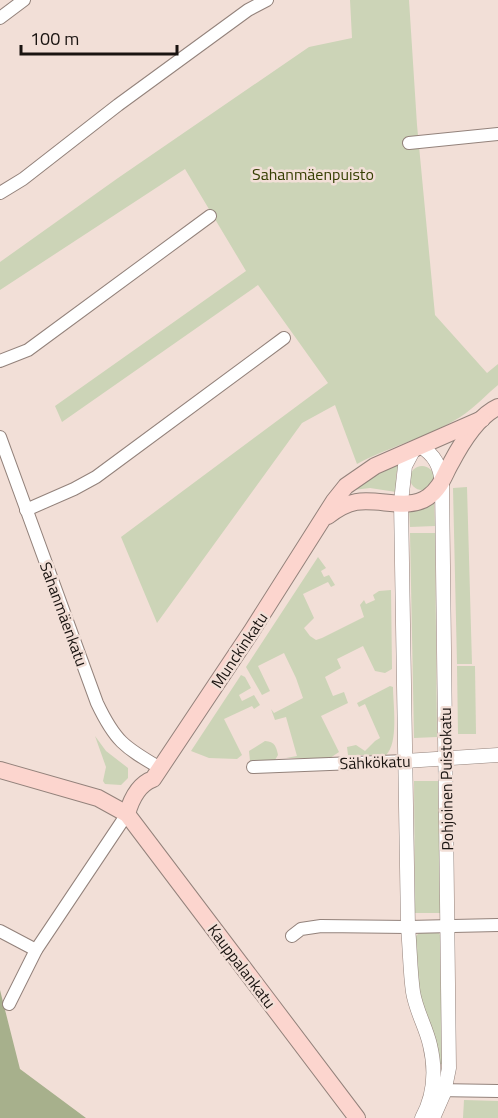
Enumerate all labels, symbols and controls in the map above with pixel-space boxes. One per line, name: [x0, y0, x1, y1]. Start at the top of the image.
scale bar: [21, 18, 177, 56]
text: 100 m: [30, 25, 79, 52]
park label: Sahanmäenpuisto: [252, 162, 374, 186]
street label: Sahanmäenkatu: [34, 558, 94, 670]
street label: Munckinkatu: [205, 607, 273, 693]
street label: Pohjoinen Puistokatu: [433, 707, 459, 851]
street label: Sähkökatu: [339, 749, 411, 775]
street label: Kauppalankatu: [202, 919, 282, 1013]

